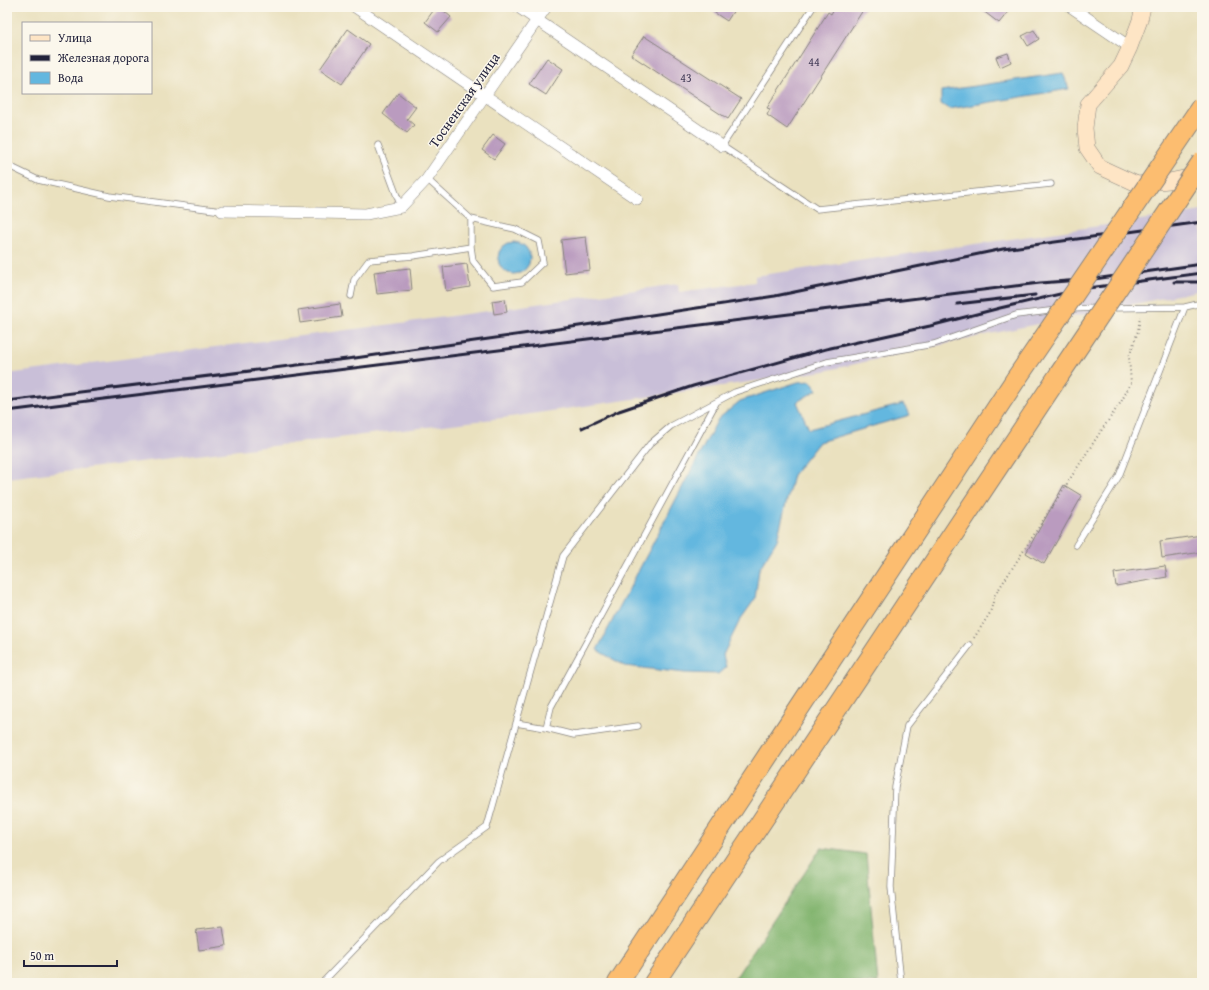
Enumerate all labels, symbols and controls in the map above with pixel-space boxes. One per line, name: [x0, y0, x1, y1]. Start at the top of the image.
legend: [22, 22, 152, 94]
text: Улица: [58, 29, 92, 46]
street label: Тосненская улица: [424, 48, 505, 152]
text: Железная дорога: [57, 49, 149, 66]
house number: 44: [808, 53, 820, 70]
text: Вода: [58, 69, 83, 86]
house number: 43: [680, 69, 692, 86]
scale bar: [24, 942, 117, 968]
text: 50 m: [30, 947, 54, 964]

